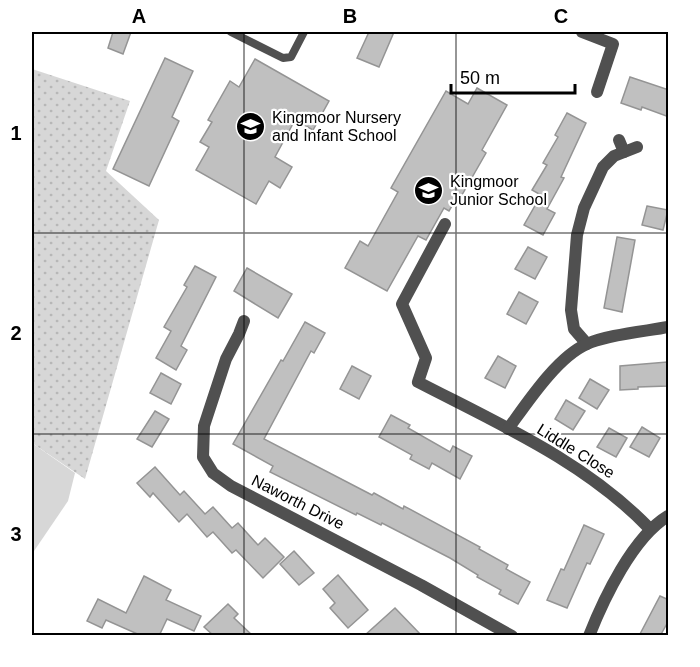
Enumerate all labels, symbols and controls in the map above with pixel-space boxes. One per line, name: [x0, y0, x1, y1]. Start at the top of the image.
text: A: [132, 5, 146, 27]
text: B: [343, 5, 357, 27]
text: C: [554, 5, 568, 27]
scale bar: [451, 57, 576, 95]
text: 50 m: [460, 68, 500, 88]
place label: Kingmoor Nursery and Infant School: [272, 109, 401, 144]
school or university icon: Kingmoor Nursery and Infant School: [235, 110, 267, 142]
text: 1: [10, 122, 22, 144]
place label: Kingmoor Junior School: [450, 173, 547, 208]
school or university icon: Kingmoor Junior School: [413, 174, 445, 206]
text: 2: [10, 322, 22, 344]
street label: Liddle Close: [534, 420, 618, 482]
street label: Naworth Drive: [249, 471, 347, 533]
text: 3: [10, 523, 22, 545]

